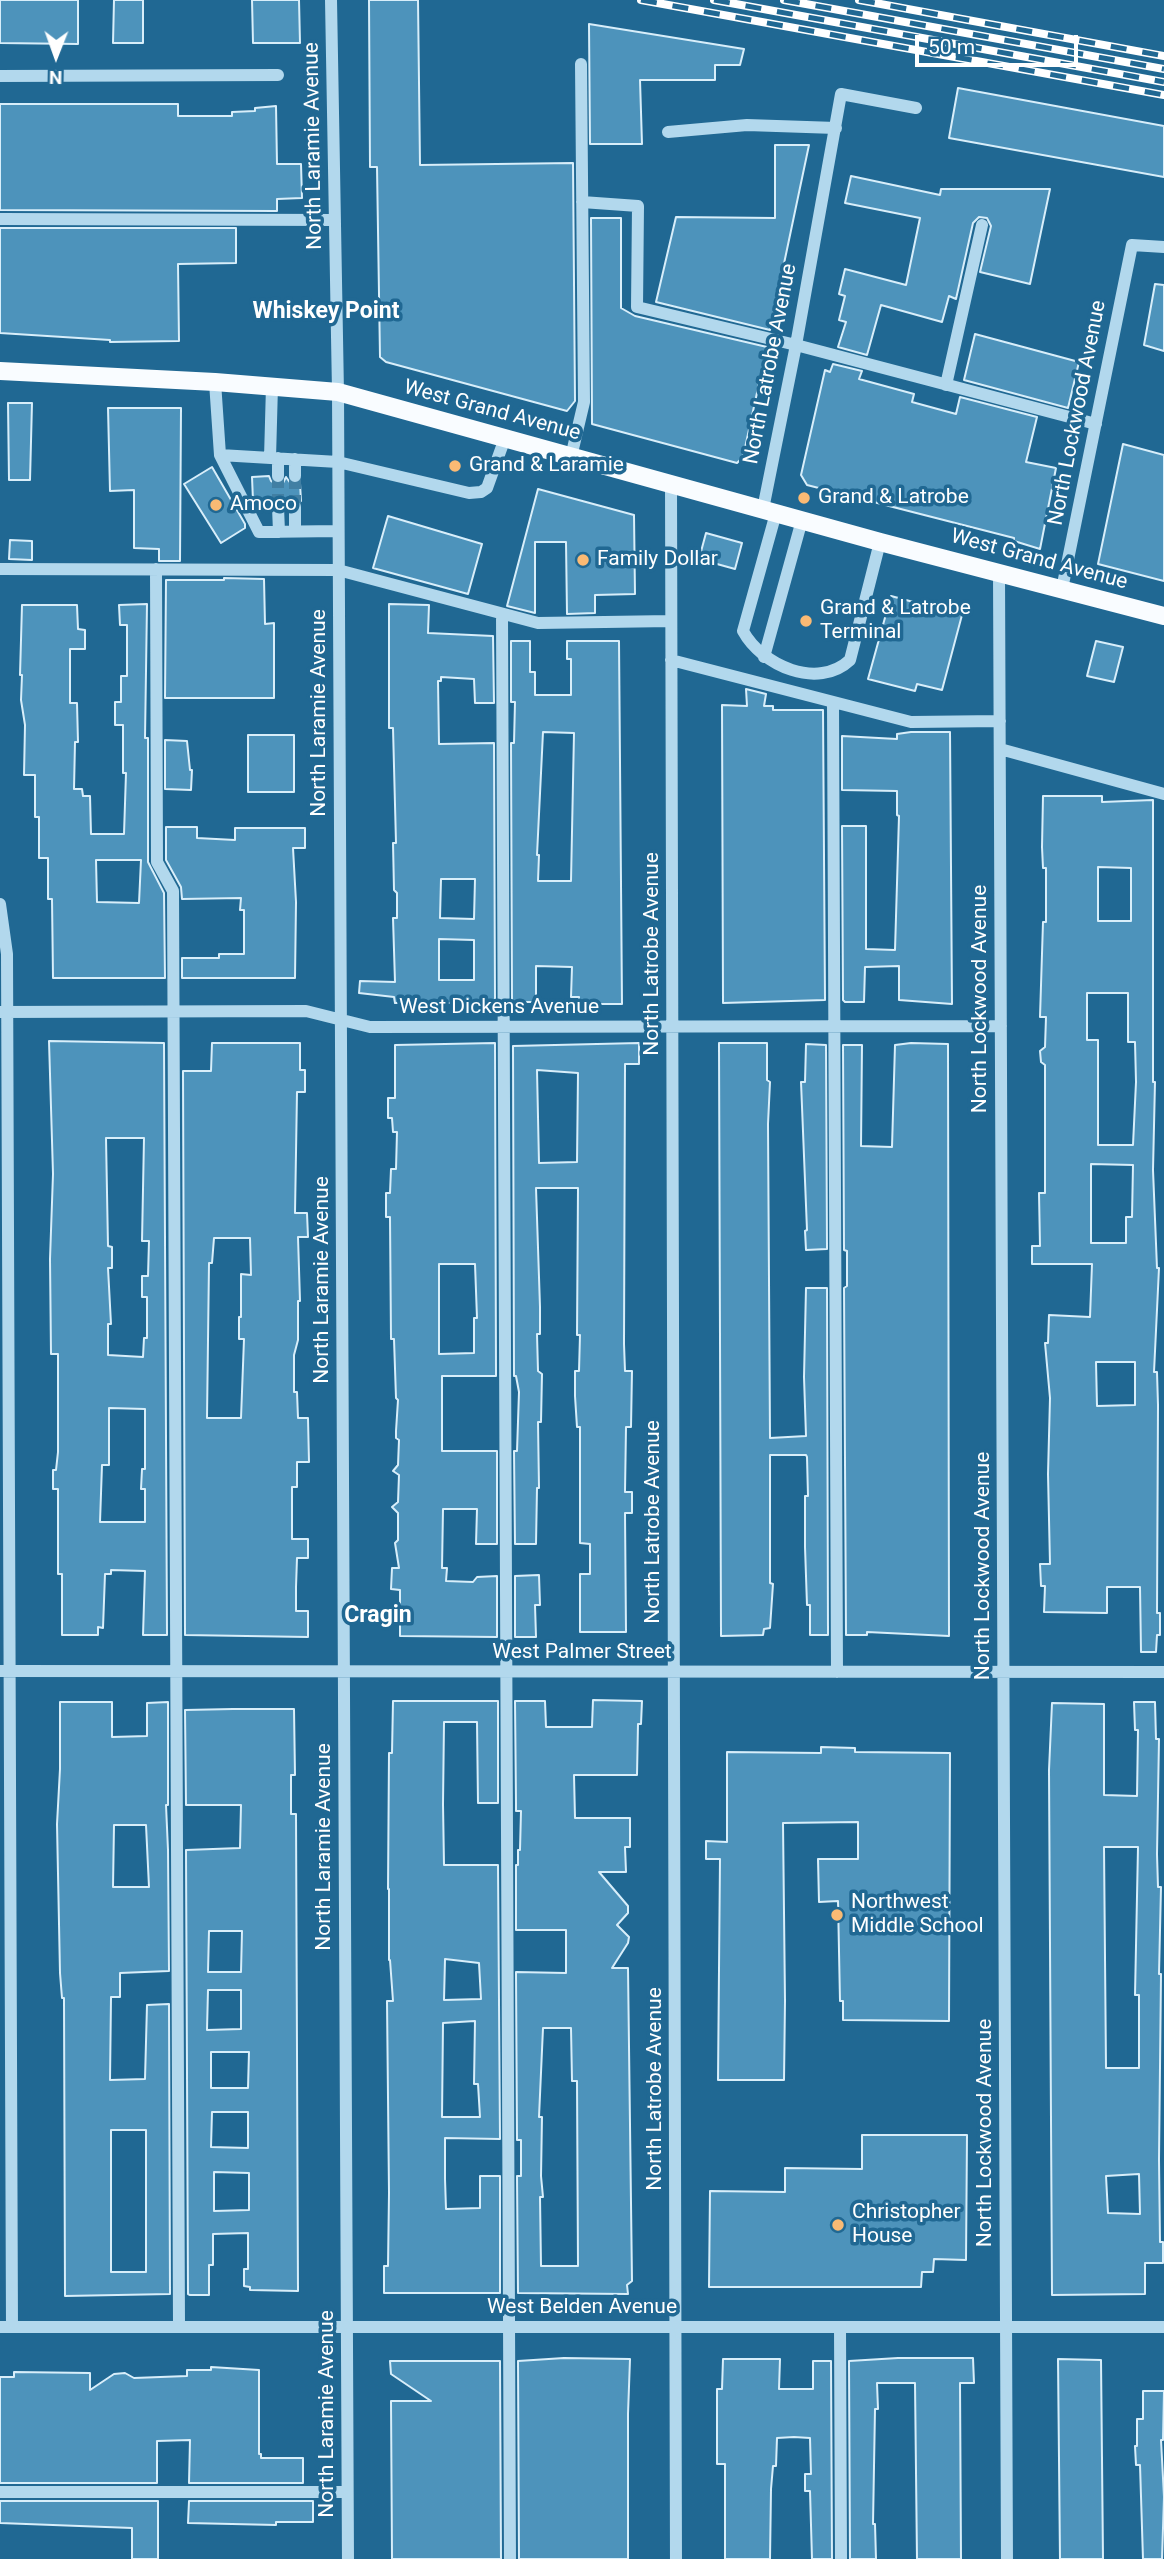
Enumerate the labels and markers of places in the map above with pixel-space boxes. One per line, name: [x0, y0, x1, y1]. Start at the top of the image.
place label: Grand & Laramie: [469, 453, 624, 479]
marker: Grand & Laramie: [447, 458, 463, 474]
place label: Grand & Latrobe: [818, 485, 969, 511]
marker: Grand & Latrobe: [796, 490, 812, 506]
place label: Amoco: [230, 492, 297, 518]
marker: Amoco: [208, 497, 224, 513]
place label: Family Dollar: [597, 547, 718, 573]
marker: Family Dollar: [575, 552, 591, 568]
place label: Grand & Latrobe Terminal: [820, 596, 971, 646]
marker: Grand & Latrobe Terminal: [798, 613, 814, 629]
place label: Northwest Middle School: [851, 1890, 984, 1940]
marker: Northwest Middle School: [829, 1907, 845, 1923]
place label: Christopher House: [852, 2200, 961, 2250]
marker: Christopher House: [830, 2217, 846, 2233]

